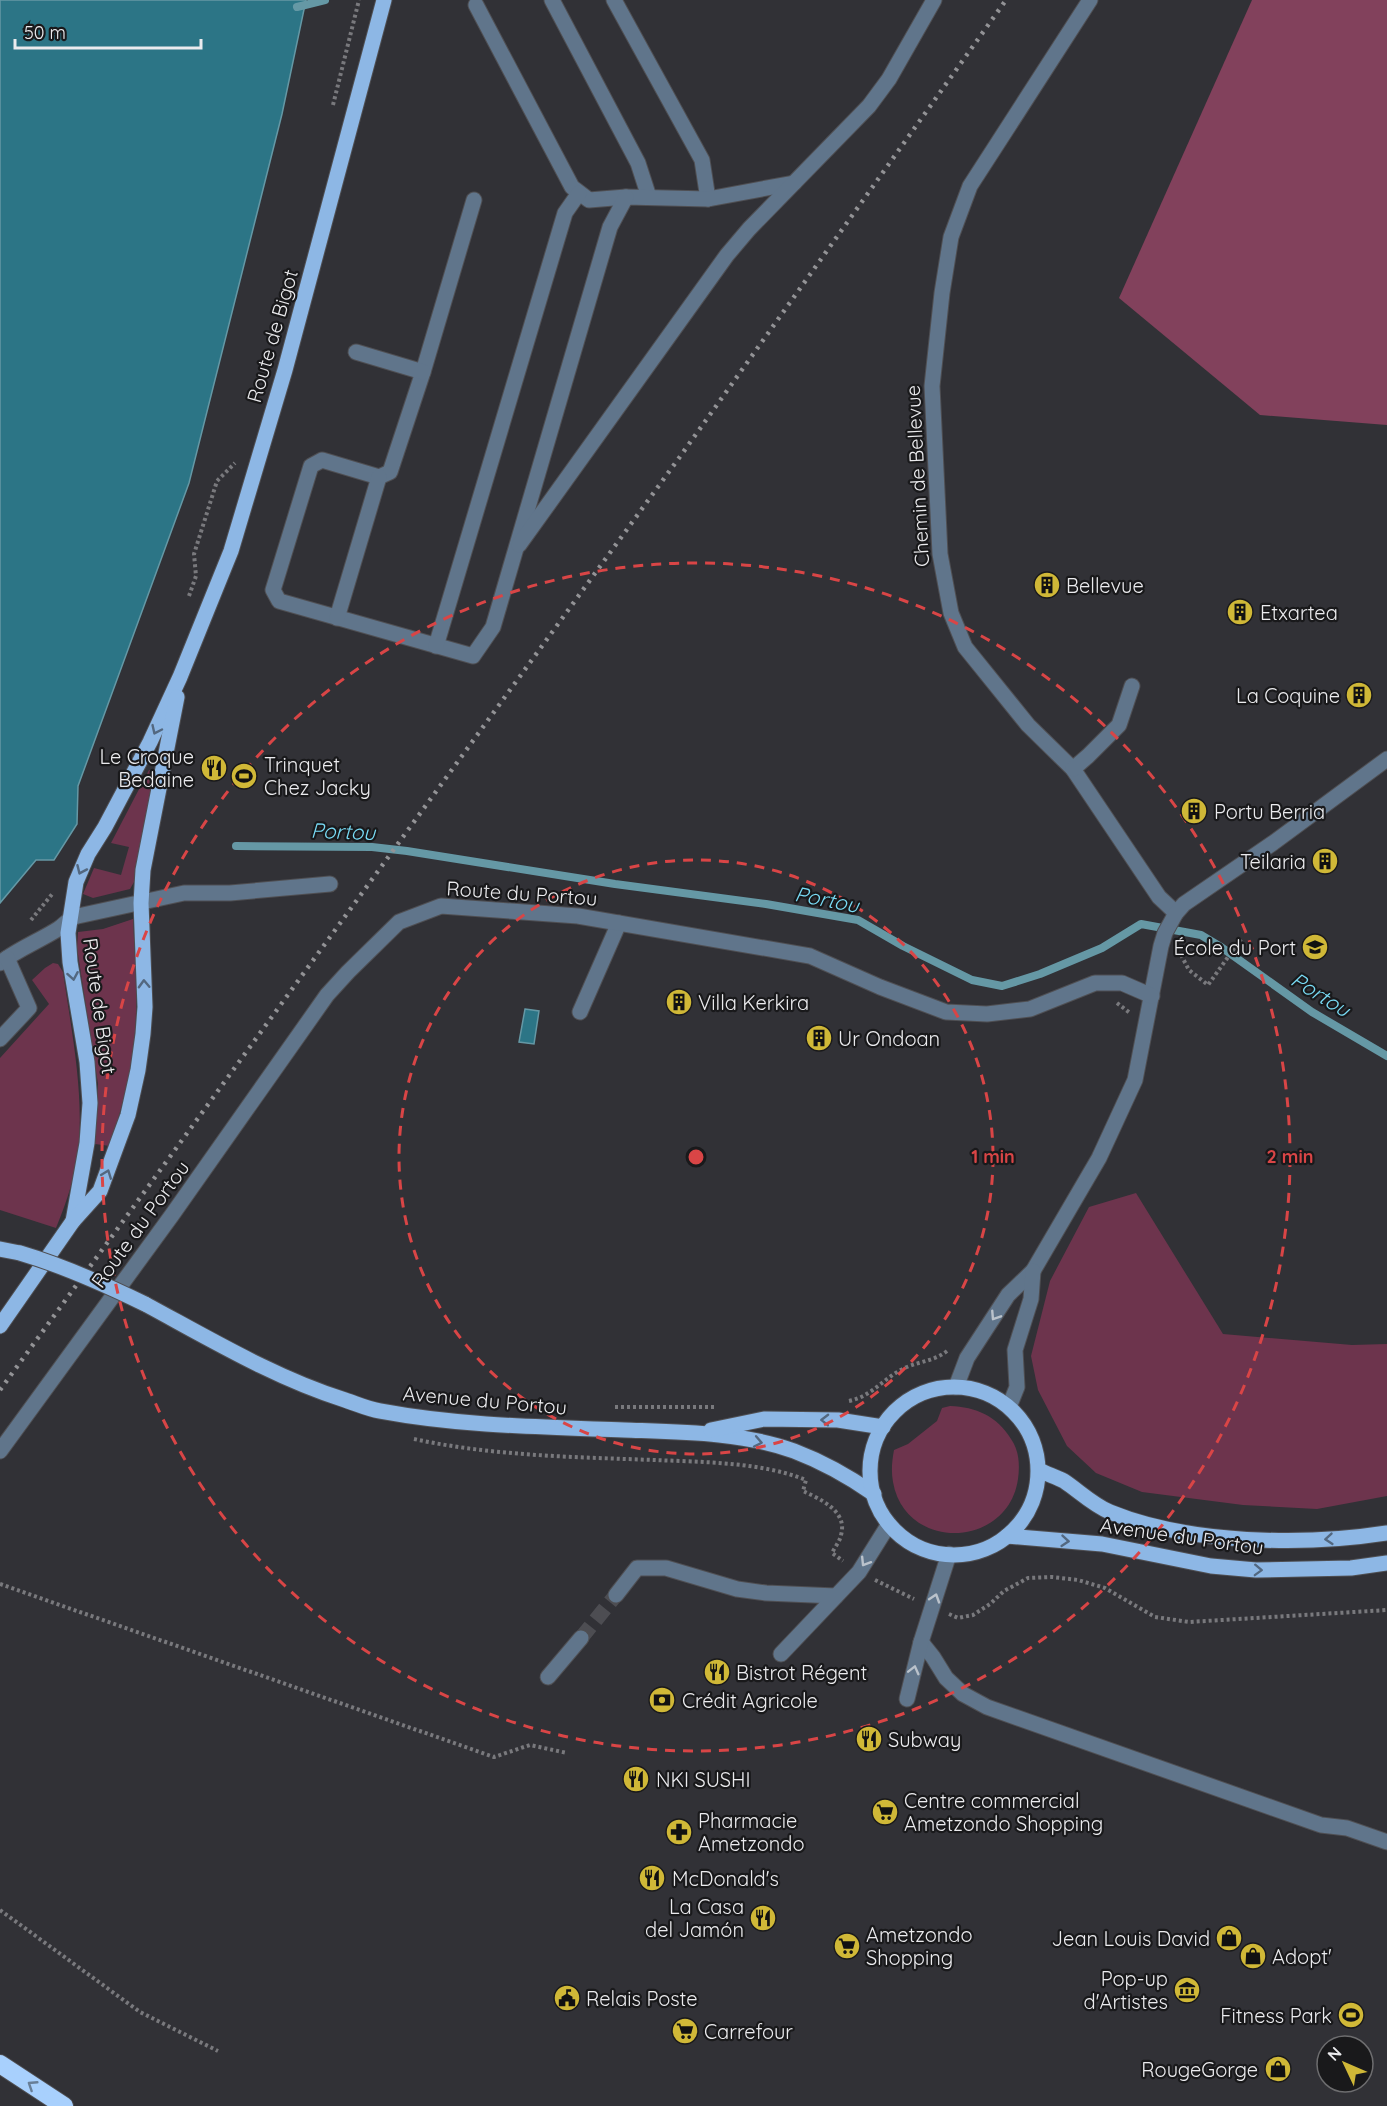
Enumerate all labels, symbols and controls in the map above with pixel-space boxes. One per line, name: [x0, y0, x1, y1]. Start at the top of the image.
scale bar: [15, 12, 201, 50]
text: 50 m: [24, 21, 66, 44]
street label: Route de Bigot: [241, 266, 303, 405]
street label: Chemin de Bellevue: [900, 385, 934, 567]
building icon: Bellevue: [1032, 570, 1062, 600]
place label: Bellevue: [1066, 573, 1144, 598]
building icon: Etxartea: [1225, 597, 1255, 627]
place label: Etxartea: [1260, 600, 1338, 625]
building icon: La Coquine: [1344, 680, 1374, 710]
place label: La Coquine: [1236, 683, 1340, 708]
one-way arrow: [151, 723, 163, 734]
place label: Le Croque Bedaine: [99, 744, 194, 792]
place label: Trinquet Chez Jacky: [264, 752, 371, 800]
restaurant icon: Le Croque Bedaine: [199, 753, 229, 783]
sports icon: Trinquet Chez Jacky: [229, 761, 259, 791]
building icon: Portu Berria: [1179, 796, 1209, 826]
place label: Portu Berria: [1214, 799, 1325, 824]
water label: Portou: [310, 817, 377, 845]
building icon: Teilaria: [1310, 846, 1340, 876]
place label: Teilaria: [1240, 849, 1306, 874]
one-way arrow: [76, 864, 88, 875]
street label: Route du Portou: [446, 875, 598, 911]
water label: Portou: [793, 880, 862, 918]
school or university icon: École du Port: [1300, 932, 1330, 962]
place label: École du Port: [1173, 935, 1296, 960]
street label: Route de Bigot: [78, 936, 122, 1076]
water label: Portou: [1287, 966, 1356, 1023]
one-way arrow: [66, 971, 79, 981]
one-way arrow: [137, 980, 150, 989]
building icon: Villa Kerkira: [664, 987, 694, 1017]
place label: Villa Kerkira: [698, 990, 809, 1015]
building icon: Ur Ondoan: [804, 1023, 834, 1053]
place label: Ur Ondoan: [838, 1026, 940, 1051]
text: 1 min: [971, 1145, 1015, 1168]
text: 2 min: [1267, 1145, 1313, 1168]
centre of rings: [686, 1147, 706, 1167]
street label: Route du Portou: [85, 1156, 195, 1292]
one-way arrow: [100, 1169, 112, 1180]
one-way arrow: [991, 1309, 1002, 1320]
street label: Avenue du Portou: [402, 1380, 568, 1420]
one-way arrow: [820, 1414, 829, 1426]
one-way arrow: [753, 1435, 763, 1448]
street label: Avenue du Portou: [1099, 1512, 1265, 1560]
one-way arrow: [1324, 1532, 1333, 1545]
one-way arrow: [1060, 1534, 1070, 1547]
one-way arrow: [861, 1556, 873, 1566]
one-way arrow: [1253, 1563, 1262, 1576]
one-way arrow: [928, 1593, 941, 1604]
restaurant icon: Bistrot Régent: [702, 1657, 732, 1687]
place label: Bistrot Régent: [736, 1660, 867, 1685]
one-way arrow: [907, 1666, 920, 1676]
bank icon: Crédit Agricole: [647, 1685, 677, 1715]
place label: Crédit Agricole: [682, 1688, 818, 1713]
restaurant icon: Subway: [854, 1724, 884, 1754]
place label: Subway: [888, 1727, 961, 1752]
restaurant icon: NKI SUSHI: [621, 1764, 651, 1794]
place label: NKI SUSHI: [656, 1767, 750, 1792]
place label: Centre commercial Ametzondo Shopping: [904, 1788, 1103, 1836]
supermarket icon: Centre commercial Ametzondo Shopping: [870, 1797, 900, 1827]
place label: Pharmacie Ametzondo: [698, 1808, 804, 1856]
pharmacy icon: Pharmacie Ametzondo: [664, 1817, 694, 1847]
restaurant icon: McDonald's: [637, 1863, 667, 1893]
place label: McDonald's: [672, 1866, 779, 1891]
place label: La Casa del Jamón: [645, 1894, 744, 1942]
restaurant icon: La Casa del Jamón: [748, 1903, 778, 1933]
place label: Ametzondo Shopping: [866, 1922, 972, 1970]
shop icon: Jean Louis David: [1214, 1923, 1244, 1953]
place label: Jean Louis David: [1052, 1926, 1210, 1951]
supermarket icon: Ametzondo Shopping: [832, 1931, 862, 1961]
shop icon: Adopt': [1238, 1941, 1268, 1971]
place label: Adopt': [1272, 1944, 1332, 1969]
place label: Pop-up d'Artistes: [1084, 1966, 1168, 2014]
museum icon: Pop-up d'Artistes: [1172, 1975, 1202, 2005]
public building icon: Relais Poste: [552, 1983, 582, 2013]
place label: Relais Poste: [586, 1986, 698, 2011]
sports icon: Fitness Park: [1336, 2000, 1366, 2030]
place label: Fitness Park: [1220, 2003, 1332, 2028]
supermarket icon: Carrefour: [670, 2016, 700, 2046]
place label: Carrefour: [704, 2019, 793, 2044]
north arrow: [1315, 2034, 1375, 2094]
text: N: [1323, 2042, 1345, 2065]
shop icon: RougeGorge: [1263, 2054, 1293, 2084]
place label: RougeGorge: [1141, 2057, 1258, 2082]
one-way arrow: [28, 2081, 39, 2092]

